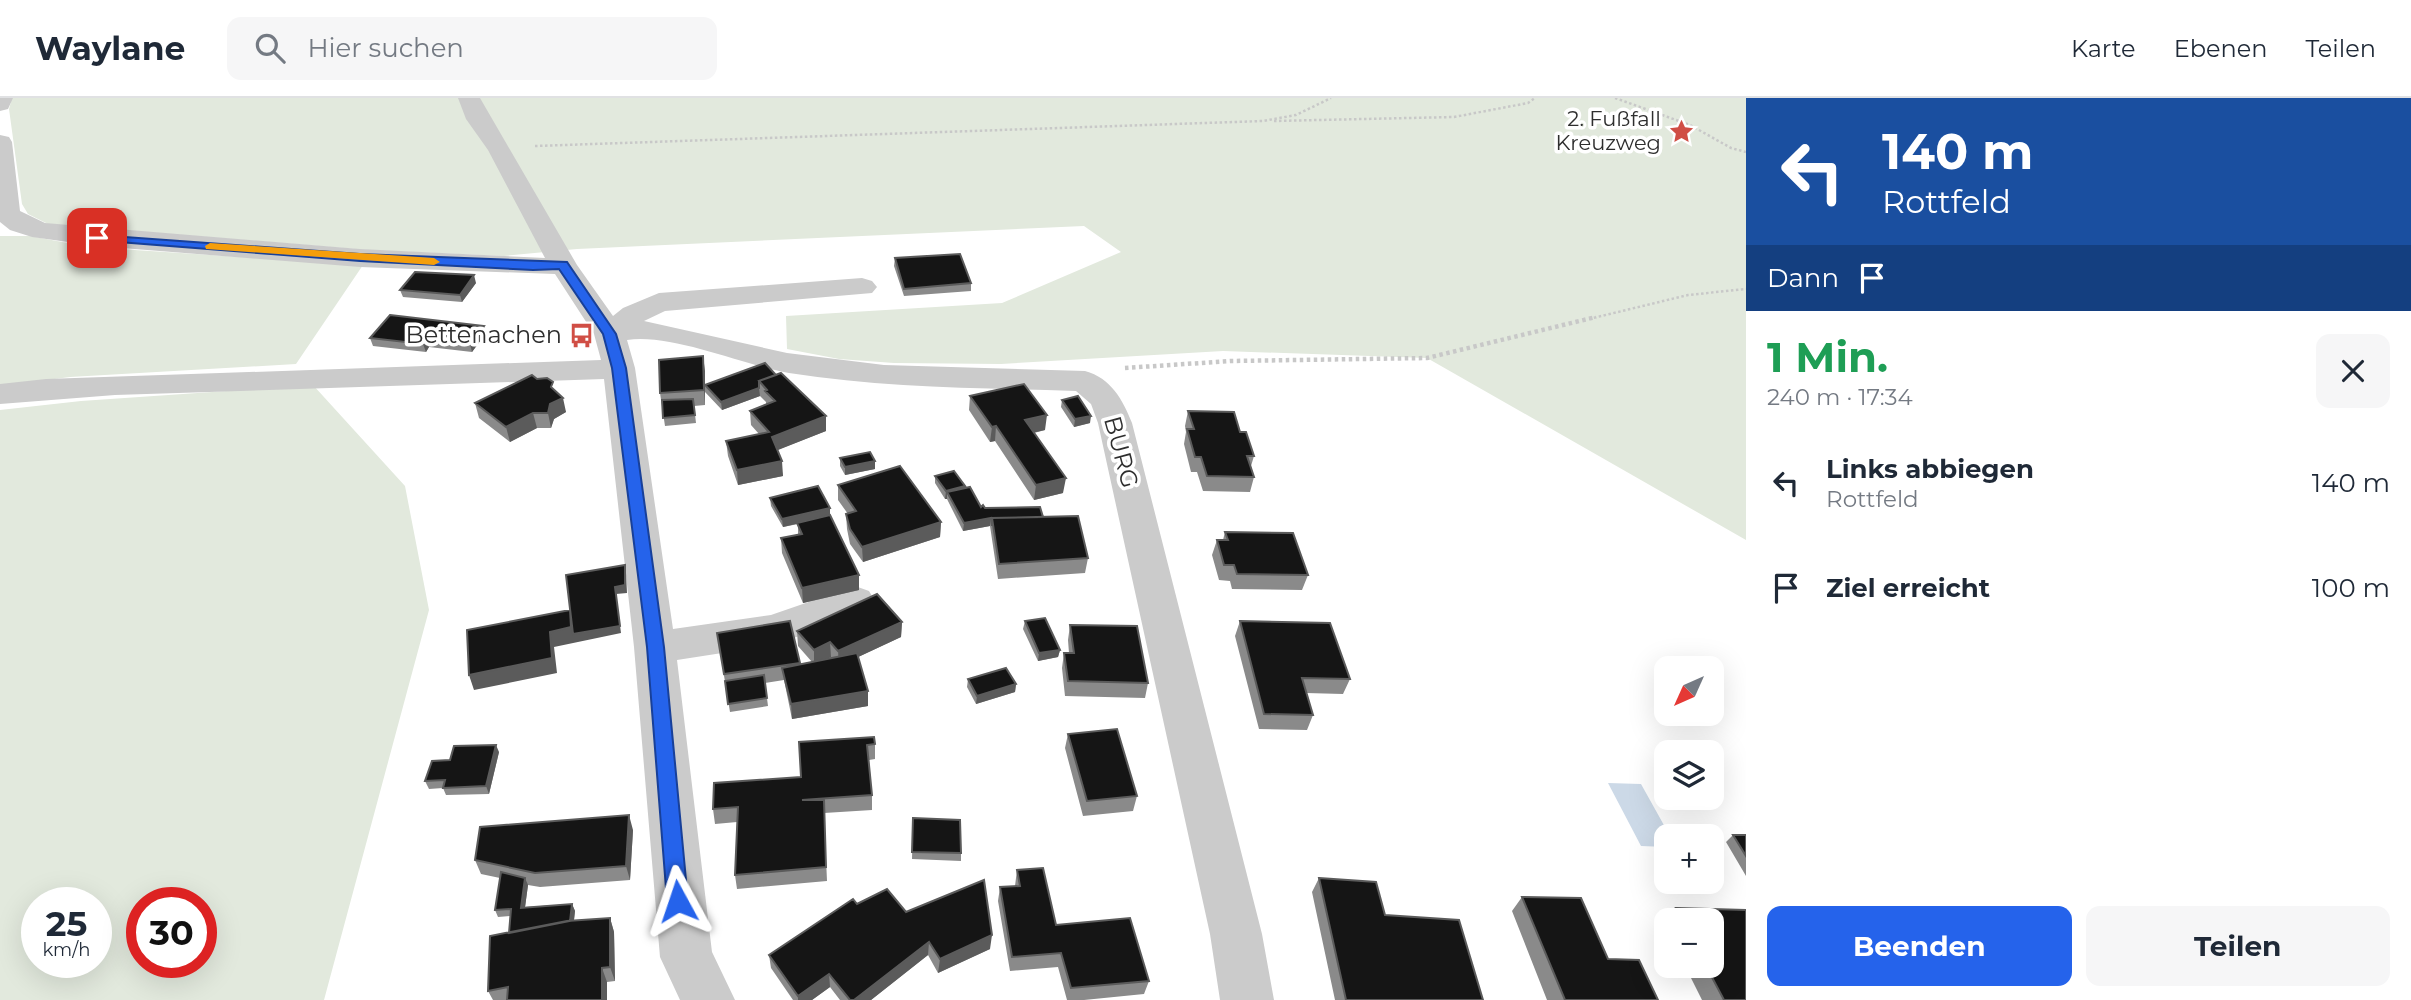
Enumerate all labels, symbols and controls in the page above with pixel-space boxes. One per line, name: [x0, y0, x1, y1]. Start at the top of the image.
search box: [227, 17, 717, 80]
text: Waylane: [35, 28, 185, 68]
icon: search: [251, 29, 289, 67]
text: Hier suchen: [307, 32, 464, 64]
text: Karte: [2071, 34, 2136, 63]
text: Ebenen: [2174, 34, 2267, 63]
text: Teilen: [2305, 34, 2376, 63]
place label: 2. Fußfall Kreuzweg: [1556, 106, 1661, 155]
place icon: 2. Fußfall Kreuzweg: [1667, 117, 1695, 145]
text: 140 m: [1882, 122, 2034, 181]
icon: left: [1767, 126, 1858, 217]
text: Rottfeld: [1882, 182, 2011, 221]
pin: [67, 208, 127, 268]
icon: arrive: [78, 219, 116, 257]
icon: arrive: [1853, 259, 1891, 297]
text: Dann: [1767, 262, 1839, 294]
place label: Bettenachen: [406, 320, 562, 349]
bus stop icon: Bettenachen: [568, 321, 596, 349]
text: 1 Min.: [1767, 331, 1888, 383]
button: close: [2316, 334, 2390, 408]
text: 240 m · 17:34: [1767, 383, 1913, 411]
street label: BURG: [1098, 413, 1145, 491]
text: Links abbiegen: [1826, 453, 2034, 485]
icon: left: [1767, 464, 1805, 502]
text: 140 m: [2312, 467, 2390, 499]
text: Rottfeld: [1826, 485, 1919, 513]
icon: arrive: [1767, 569, 1805, 607]
text: Ziel erreicht: [1826, 572, 1990, 604]
text: 100 m: [2312, 572, 2390, 604]
north arrow: [1654, 656, 1724, 726]
map controls: [1654, 656, 1724, 978]
button: layers: [1654, 740, 1724, 810]
button: +: [1654, 824, 1724, 894]
position arrow: [641, 864, 715, 938]
speed limit sign: 30: [126, 887, 217, 978]
text: 25: [46, 902, 87, 945]
button: Beenden: [1767, 906, 2072, 986]
button: Teilen: [2086, 906, 2390, 986]
button: −: [1654, 908, 1724, 978]
text: km/h: [42, 939, 91, 961]

